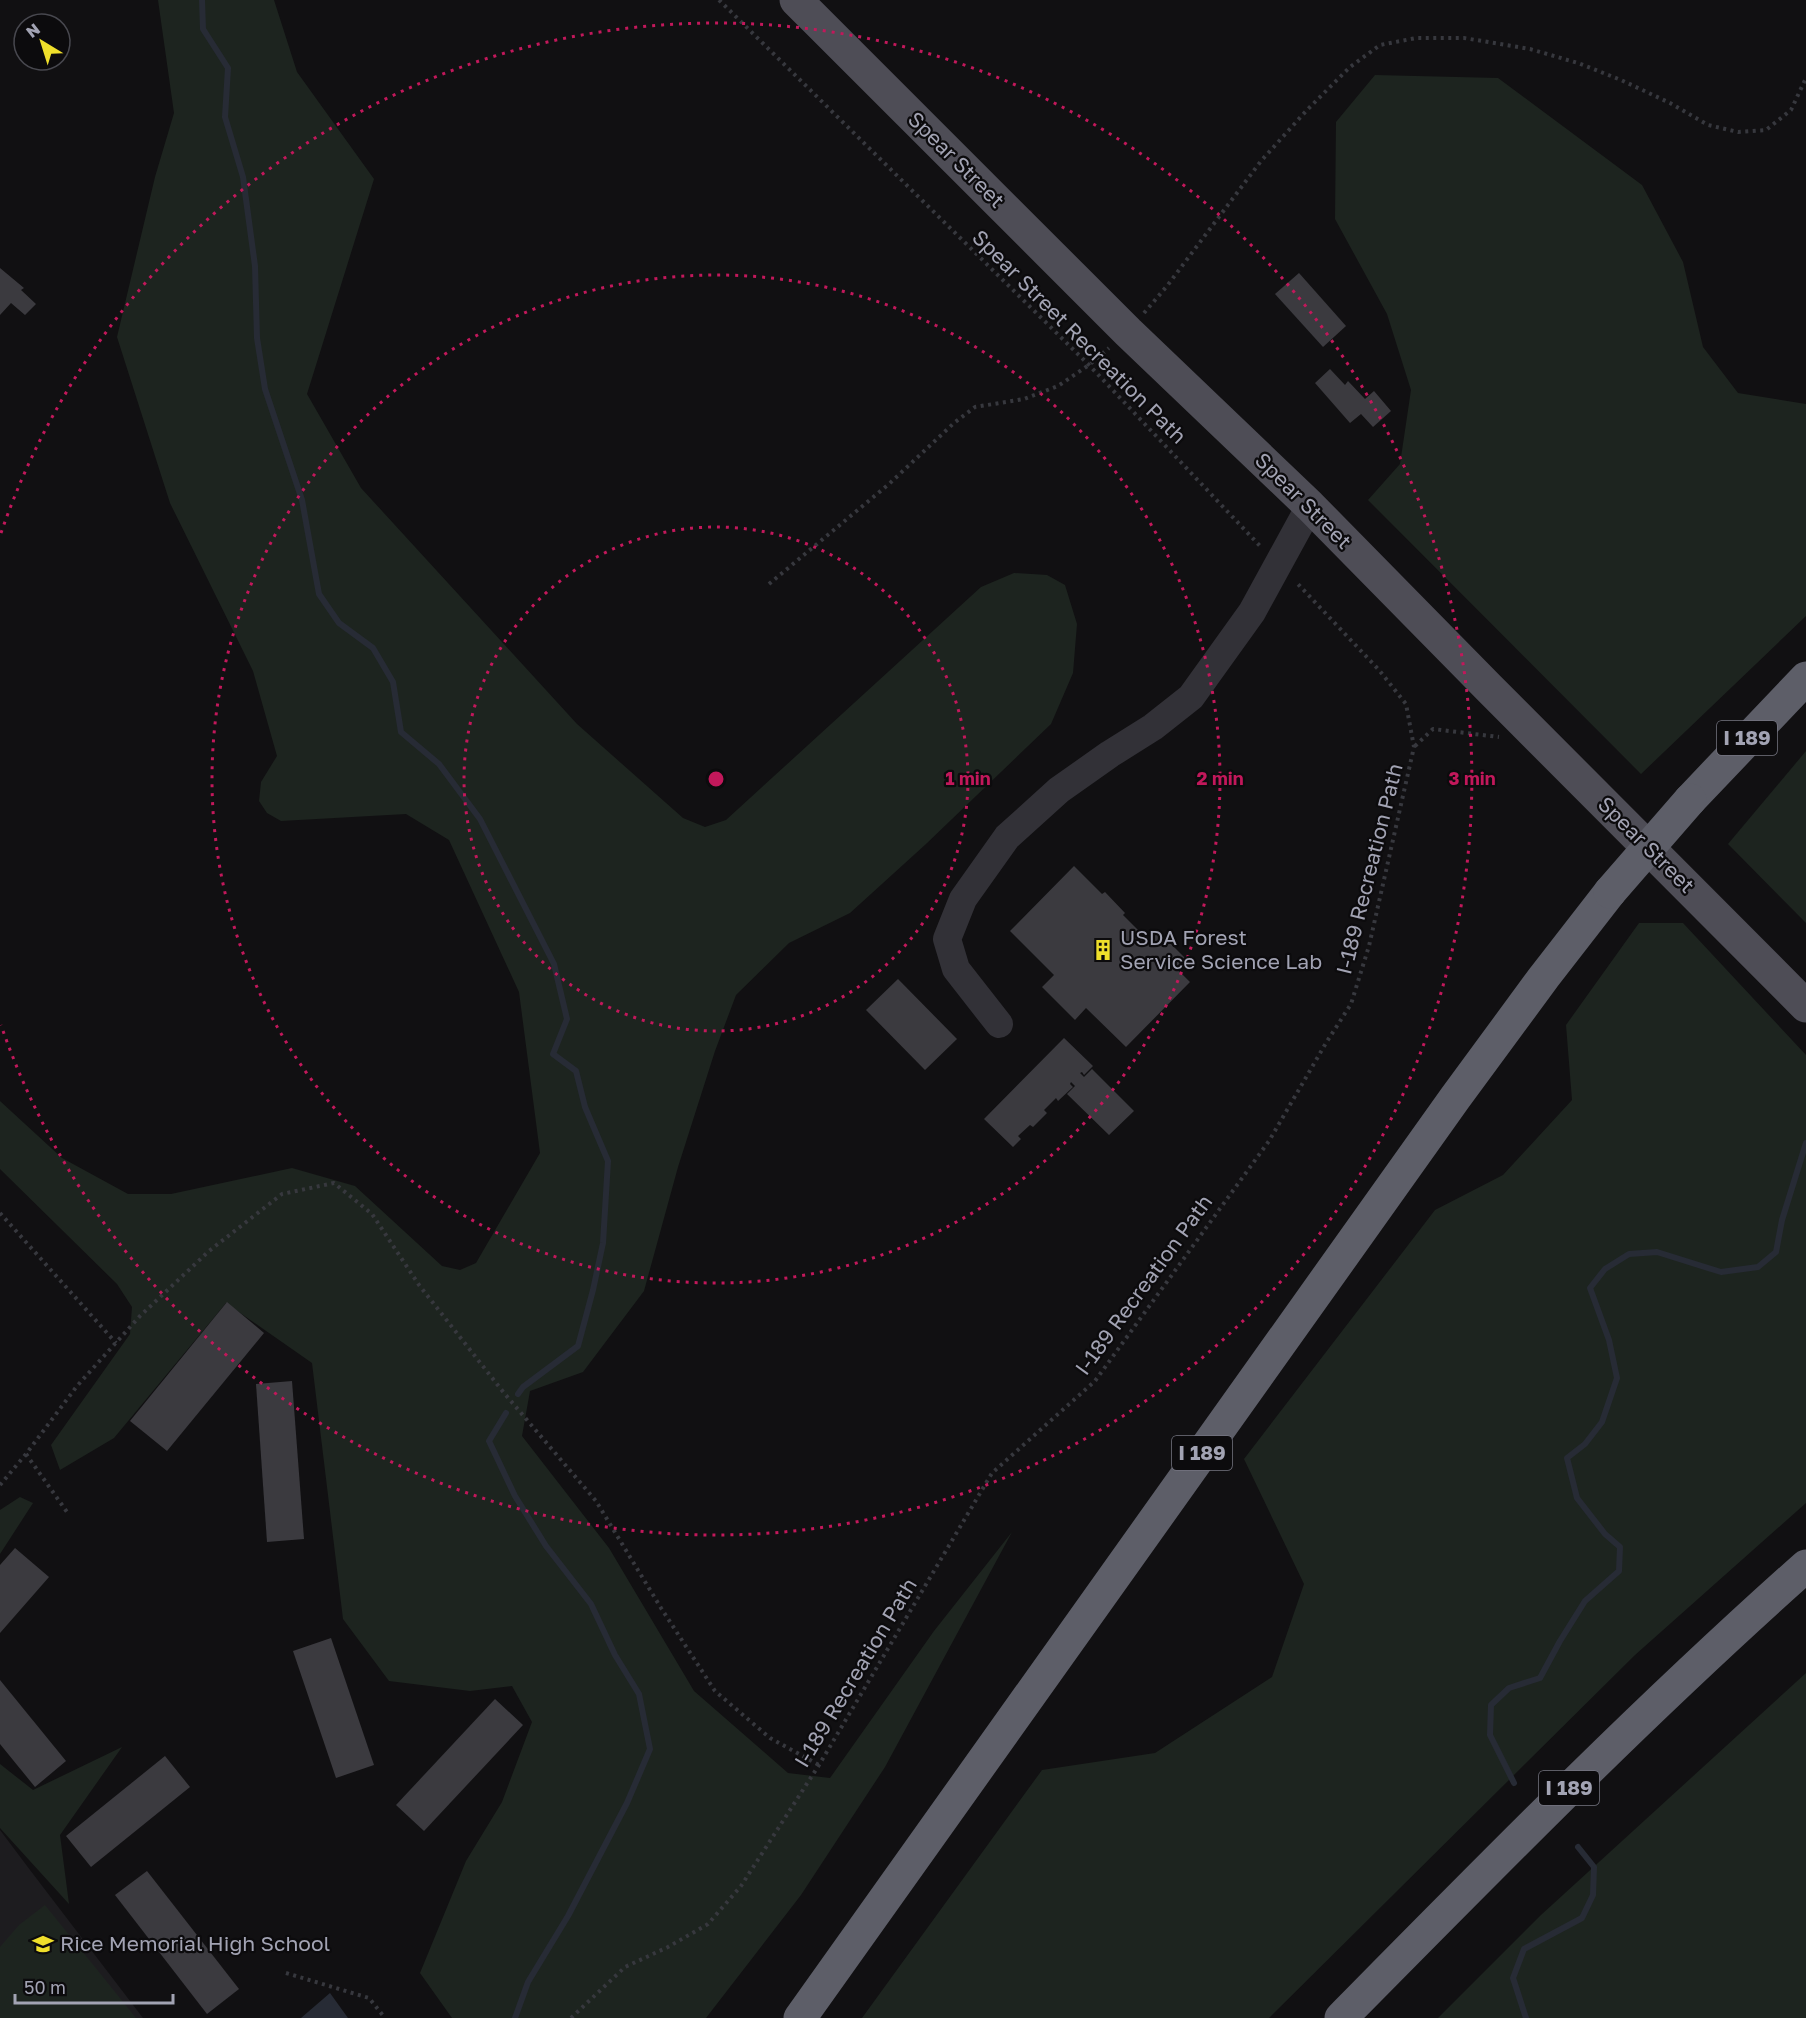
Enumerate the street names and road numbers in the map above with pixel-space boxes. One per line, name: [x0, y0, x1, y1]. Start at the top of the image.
street label: Spear Street: [903, 106, 1010, 213]
street label: Spear Street Recreation Path: [967, 224, 1192, 449]
street label: Spear Street: [1250, 447, 1357, 554]
road number: I 189: [1717, 721, 1777, 755]
street label: I-189 Recreation Path: [1330, 761, 1408, 977]
street label: Spear Street: [1593, 791, 1700, 898]
street label: I-189 Recreation Path: [1069, 1189, 1217, 1380]
road number: I 189: [1172, 1436, 1232, 1470]
street label: I-189 Recreation Path: [788, 1573, 922, 1772]
road number: I 189: [1539, 1771, 1599, 1805]

